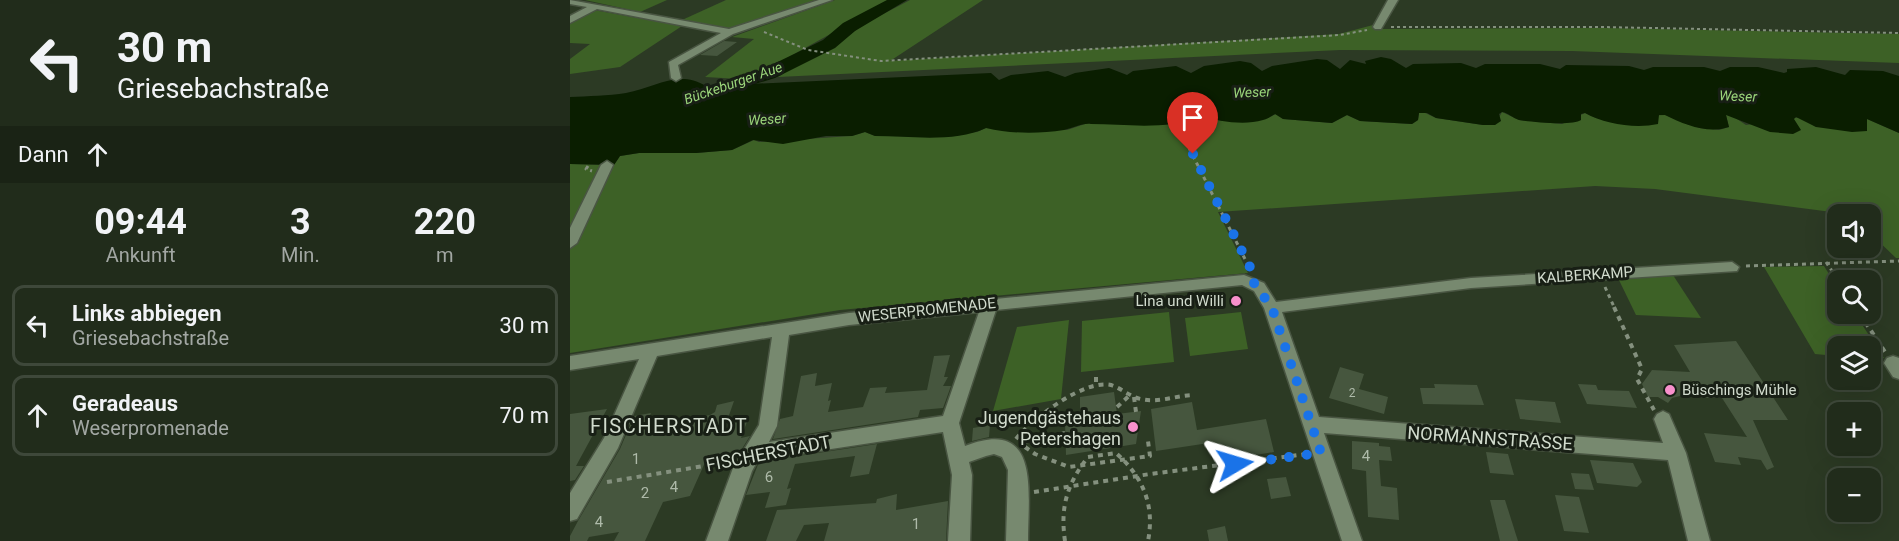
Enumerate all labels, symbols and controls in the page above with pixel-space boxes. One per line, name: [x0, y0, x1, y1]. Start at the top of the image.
text: 30 m: [117, 23, 212, 72]
icon: left: [18, 24, 96, 102]
water label: Bückeburger Aue: [682, 59, 784, 107]
text: Griesebachstraße: [117, 73, 329, 105]
water label: Weser: [1233, 83, 1272, 101]
water label: Weser: [1719, 87, 1758, 105]
pin: [1167, 92, 1218, 154]
icon: arrive: [1176, 101, 1209, 134]
water label: Weser: [748, 110, 787, 128]
icon: ahead: [81, 138, 114, 171]
text: Dann: [18, 142, 69, 167]
text: 09:44: [94, 201, 187, 243]
text: 3: [290, 201, 311, 243]
text: 220: [414, 201, 476, 243]
map controls: [1827, 204, 1881, 522]
button: sound: [1827, 204, 1881, 258]
text: Ankunft: [106, 243, 175, 267]
text: Min.: [281, 243, 320, 267]
text: m: [436, 243, 454, 267]
street label: KALBERKAMP: [1536, 263, 1634, 287]
button: search: [1827, 270, 1881, 324]
place label: Lina und Willi: [1135, 292, 1224, 310]
street label: WESERPROMENADE: [857, 294, 997, 326]
marker: Lina und Willi: [1229, 294, 1243, 308]
text: Links abbiegen: [72, 301, 222, 326]
icon: left: [21, 309, 54, 342]
text: 30 m: [500, 313, 549, 338]
text: Griesebachstraße: [72, 326, 229, 350]
button: layers: [1827, 336, 1881, 390]
place label: Büschings Mühle: [1682, 381, 1797, 399]
marker: Büschings Mühle: [1663, 383, 1677, 397]
house number: 2: [1349, 386, 1356, 400]
text: Geradeaus: [72, 391, 178, 416]
icon: ahead: [21, 399, 54, 432]
button: +: [1827, 402, 1881, 456]
text: 70 m: [500, 403, 549, 428]
place label: Jugendgästehaus Petershagen: [978, 407, 1121, 449]
district label: FISCHERSTADT: [590, 414, 748, 438]
text: Weserpromenade: [72, 416, 229, 440]
marker: Jugendgästehaus Petershagen: [1126, 420, 1140, 434]
street label: NORMANNSTRASSE: [1407, 422, 1573, 454]
street label: FISCHERSTADT: [704, 431, 832, 475]
position arrow: [1203, 432, 1267, 496]
house number: 4: [1362, 447, 1371, 465]
house number: 1: [632, 450, 640, 468]
house number: 6: [765, 468, 773, 486]
button: −: [1827, 468, 1881, 522]
house number: 4: [670, 478, 679, 496]
house number: 2: [641, 484, 649, 502]
house number: 4: [595, 513, 604, 531]
house number: 1: [912, 515, 920, 533]

